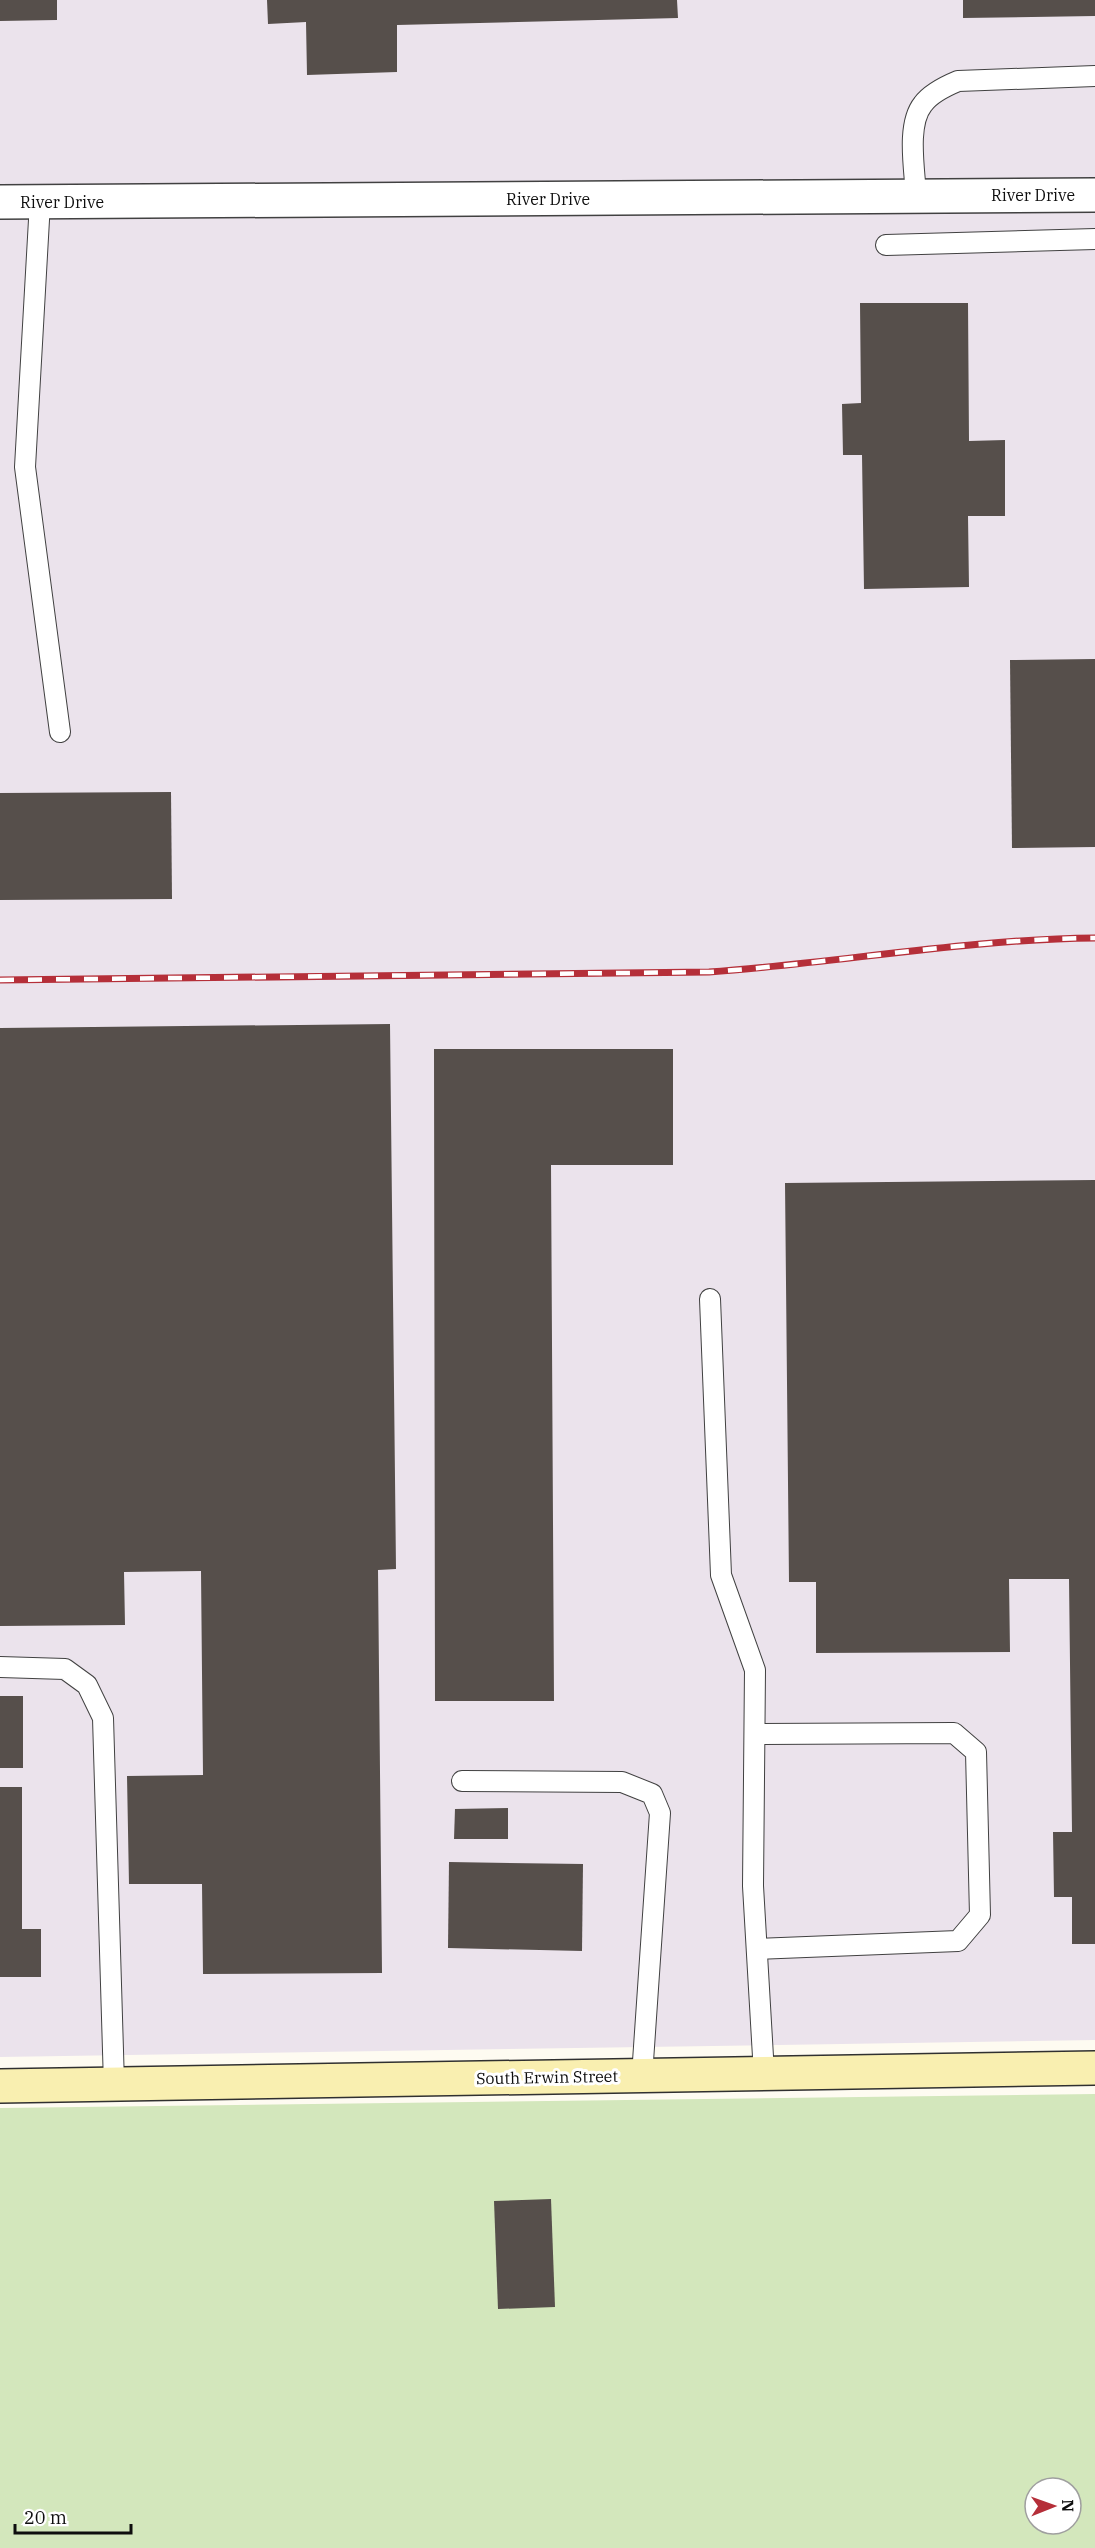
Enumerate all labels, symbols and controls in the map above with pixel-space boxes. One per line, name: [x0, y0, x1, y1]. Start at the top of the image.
street label: River Drive: [991, 185, 1075, 205]
street label: River Drive: [506, 189, 590, 209]
street label: River Drive: [20, 192, 104, 212]
street label: South Erwin Street: [476, 2066, 618, 2088]
north arrow: [1023, 2476, 1083, 2536]
scale bar: [15, 2497, 130, 2535]
text: N: [1058, 2499, 1078, 2512]
text: 20 m: [24, 2506, 67, 2529]

